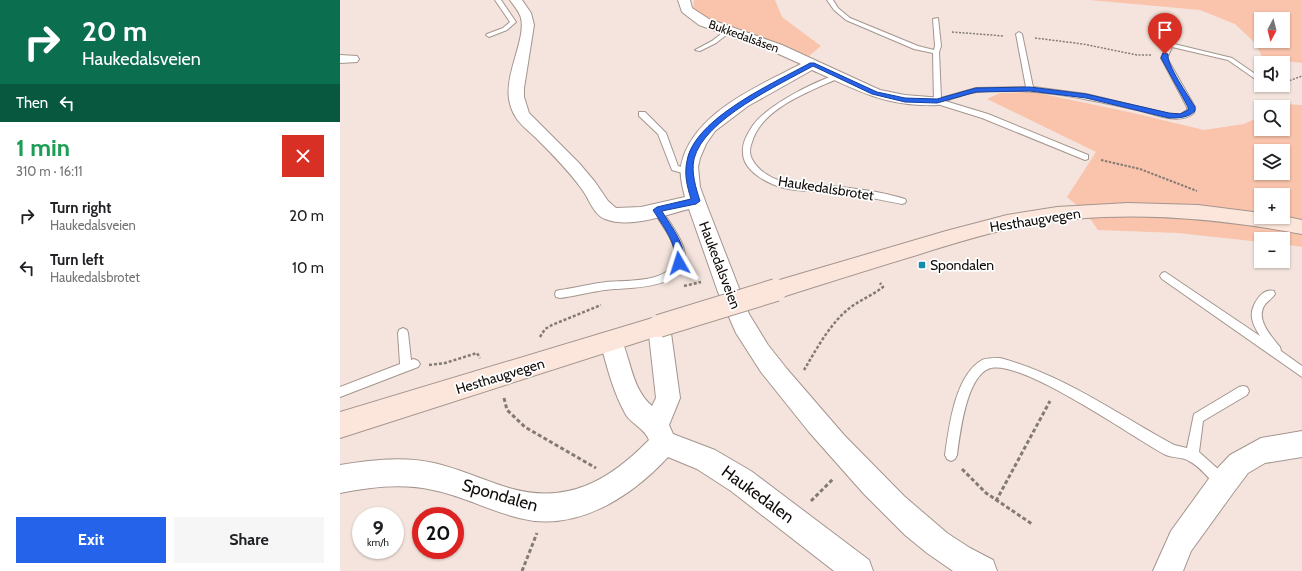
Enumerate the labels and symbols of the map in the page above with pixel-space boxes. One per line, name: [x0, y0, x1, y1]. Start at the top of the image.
north arrow: [1254, 12, 1290, 48]
pin: [1148, 13, 1182, 54]
street label: Bukkedalsåsen: [707, 16, 782, 56]
street label: Haukedalsbrotet: [777, 172, 875, 204]
street label: Hesthaugvegen: [988, 204, 1082, 236]
street label: Haukedalsveien: [695, 219, 745, 312]
position arrow: [658, 242, 700, 284]
place label: Spondalen: [930, 256, 994, 274]
marker: Spondalen: [917, 260, 927, 270]
street label: Hesthaugvegen: [453, 354, 547, 398]
street label: Haukedalen: [718, 461, 798, 527]
street label: Spondalen: [460, 475, 540, 515]
speed limit sign: 20: [412, 507, 464, 559]

